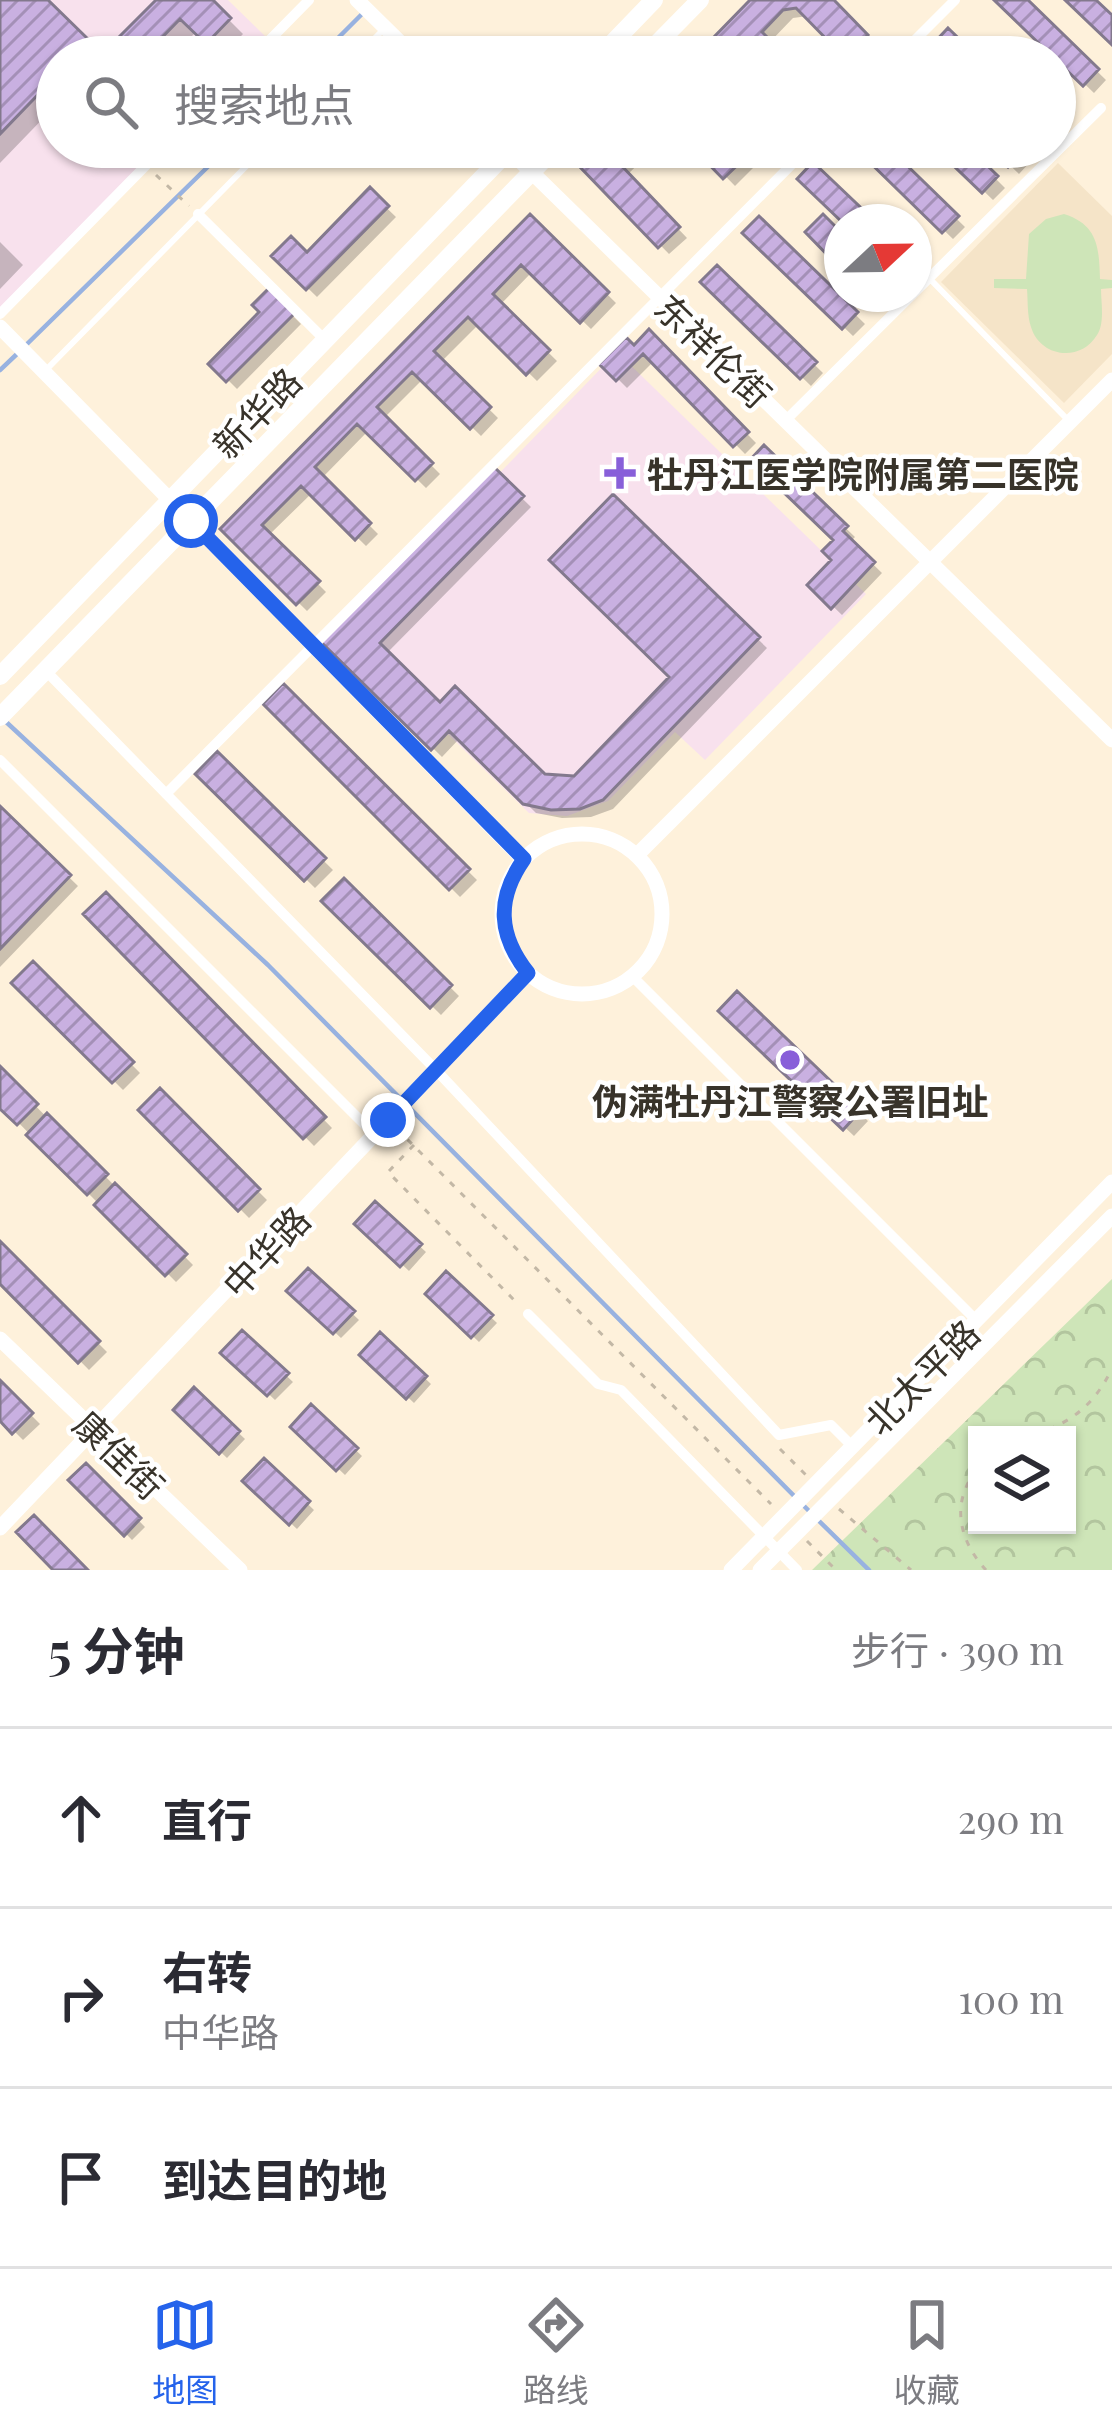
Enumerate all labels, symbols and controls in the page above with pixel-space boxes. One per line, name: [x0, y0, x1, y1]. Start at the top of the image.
search box: [36, 36, 1076, 168]
icon: search: [78, 69, 144, 135]
text: 搜索地点: [174, 73, 354, 133]
north arrow: [824, 204, 932, 312]
street label: 东祥伦街: [646, 283, 782, 417]
street label: 新华路: [201, 356, 311, 468]
place label: 牡丹江医学院附属第二医院: [647, 449, 1079, 497]
marker: 牡丹江医学院附属第二医院: [604, 457, 636, 489]
route start: [164, 494, 218, 548]
marker: 伪满牡丹江警察公署旧址: [777, 1047, 803, 1073]
place label: 伪满牡丹江警察公署旧址: [592, 1076, 988, 1124]
route end: [361, 1093, 415, 1147]
street label: 中华路: [211, 1195, 319, 1307]
street label: 北太平路: [853, 1308, 989, 1444]
street label: 康佳街: [64, 1399, 176, 1509]
map controls: [968, 1426, 1076, 1534]
button: layers: [968, 1426, 1076, 1534]
text: 5 分钟: [48, 1615, 185, 1683]
text: 步行 · 390 m: [851, 1623, 1064, 1675]
icon: ahead: [48, 1785, 114, 1851]
text: 直行: [162, 1788, 252, 1848]
text: 290 m: [958, 1792, 1064, 1844]
text: 右转: [162, 1940, 252, 2000]
icon: right: [48, 1965, 114, 2031]
text: 100 m: [958, 1972, 1064, 2024]
text: 中华路: [162, 2005, 279, 2057]
icon: arrive: [48, 2145, 114, 2211]
text: 到达目的地: [162, 2148, 387, 2208]
tab: 地图: [152, 2292, 218, 2412]
tab: 路线: [523, 2292, 589, 2412]
tab: 收藏: [894, 2292, 960, 2412]

